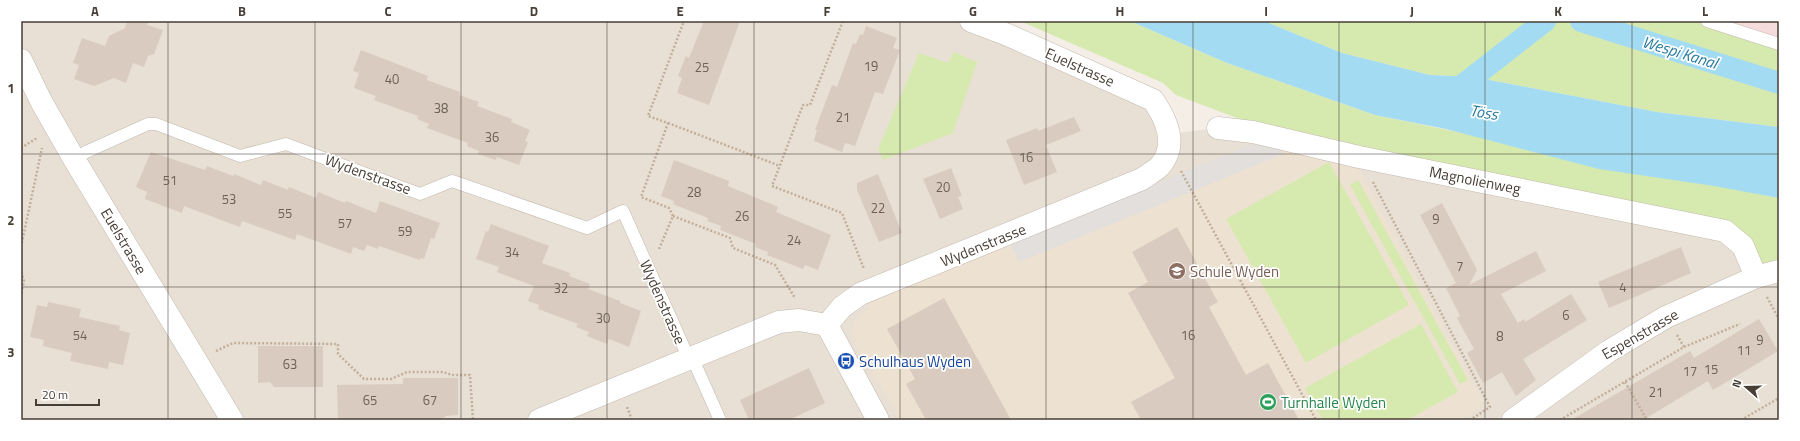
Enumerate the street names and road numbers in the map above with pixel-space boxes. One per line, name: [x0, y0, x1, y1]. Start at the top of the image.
street label: Euelstrasse: [1042, 42, 1118, 92]
street label: Wydenstrasse: [322, 148, 414, 200]
street label: Magnolienweg: [1427, 160, 1523, 200]
street label: Euelstrasse: [95, 204, 153, 278]
street label: Wydenstrasse: [937, 217, 1029, 273]
street label: Wydenstrasse: [634, 256, 692, 348]
street label: Espenstrasse: [1597, 303, 1683, 365]

